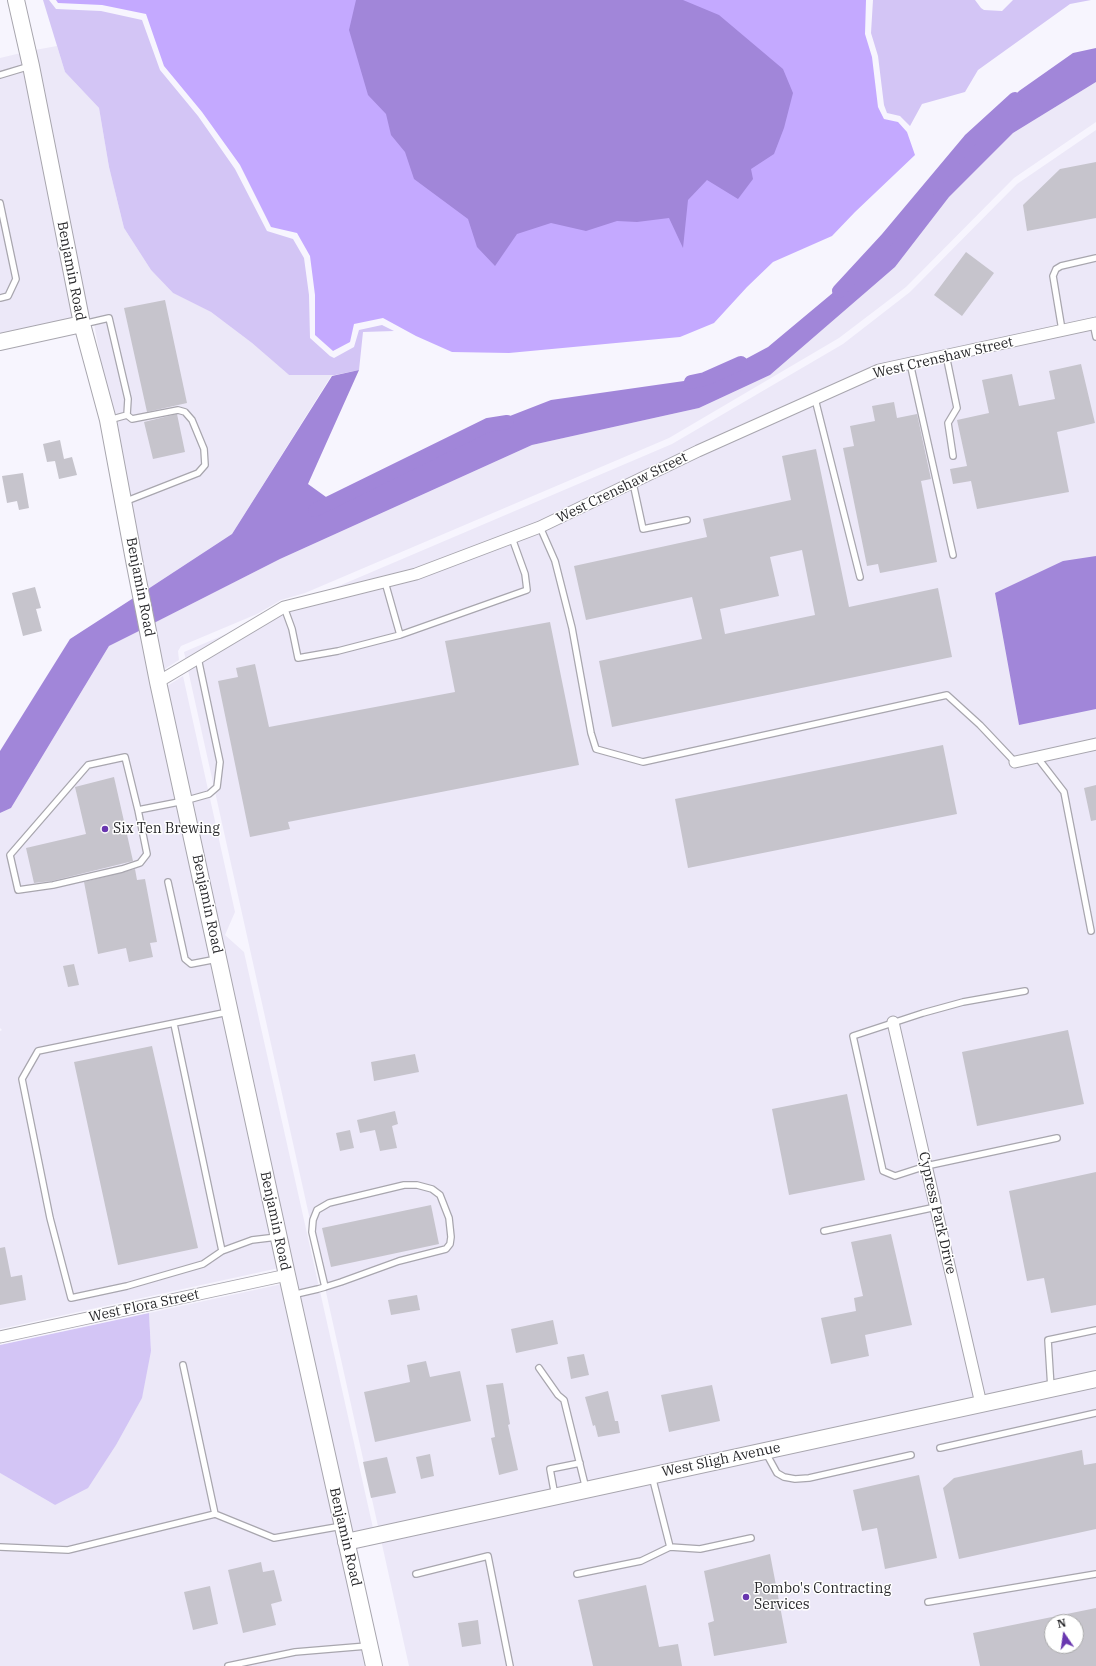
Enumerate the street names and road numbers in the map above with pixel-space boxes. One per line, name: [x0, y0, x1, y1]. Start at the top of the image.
street label: Benjamin Road: [53, 220, 89, 322]
street label: West Crenshaw Street: [871, 334, 1015, 382]
street label: West Crenshaw Street: [554, 449, 690, 527]
street label: Benjamin Road: [122, 536, 158, 638]
street label: Benjamin Road: [188, 853, 226, 955]
street label: Cypress Park Drive: [915, 1150, 959, 1276]
street label: Benjamin Road: [256, 1170, 294, 1272]
street label: West Flora Street: [87, 1286, 201, 1326]
street label: West Sligh Avenue: [660, 1439, 782, 1481]
street label: Benjamin Road: [325, 1486, 365, 1588]

